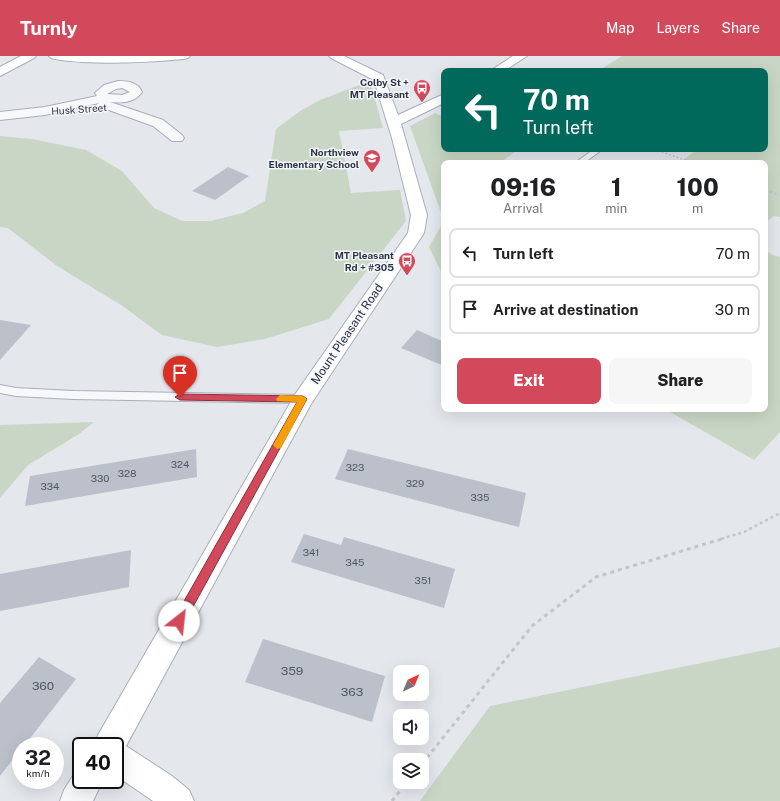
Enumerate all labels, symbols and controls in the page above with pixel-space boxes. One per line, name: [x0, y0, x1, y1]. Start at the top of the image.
text: Turnly: [20, 17, 77, 39]
text: Map: [606, 20, 634, 36]
text: Layers: [656, 20, 700, 36]
text: Share: [722, 20, 760, 36]
place label: Colby St + MT Pleasant: [350, 76, 409, 100]
bus stop icon: Colby St + MT Pleasant: [412, 78, 432, 103]
text: 70 m: [523, 83, 590, 116]
icon: left: [457, 84, 509, 136]
street label: Husk Street: [51, 101, 107, 117]
text: Turn left: [523, 117, 593, 138]
place label: Northview Elementary School: [269, 146, 359, 170]
school or university icon: Northview Elementary School: [362, 148, 382, 173]
text: 09:16: [490, 173, 556, 201]
text: 1: [611, 173, 622, 201]
text: 100: [677, 173, 719, 201]
text: Arrival: [503, 201, 543, 216]
text: min: [605, 201, 627, 216]
text: m: [692, 201, 703, 216]
icon: left: [459, 242, 481, 264]
text: Turn left: [493, 245, 554, 262]
text: 70 m: [715, 245, 750, 262]
place label: MT Pleasant Rd + #305: [335, 249, 394, 273]
bus stop icon: MT Pleasant Rd + #305: [397, 251, 417, 276]
street label: Mount Pleasant Road: [308, 281, 386, 387]
icon: arrive: [459, 298, 481, 320]
text: Arrive at destination: [493, 301, 638, 318]
text: 30 m: [715, 301, 750, 318]
pin: [163, 356, 197, 397]
button: Exit: [457, 358, 601, 404]
button: Share: [609, 358, 752, 404]
icon: arrive: [169, 362, 191, 384]
house number: 324: [171, 458, 189, 470]
house number: 323: [346, 461, 364, 473]
house number: 328: [118, 467, 136, 479]
house number: 330: [91, 472, 109, 484]
house number: 329: [406, 477, 424, 489]
house number: 334: [41, 480, 59, 492]
house number: 335: [471, 491, 489, 503]
house number: 341: [303, 546, 319, 558]
house number: 345: [346, 556, 364, 568]
house number: 351: [415, 574, 431, 586]
position arrow: [158, 600, 200, 642]
house number: 359: [281, 664, 303, 678]
north arrow: [393, 665, 429, 701]
map controls: [393, 665, 429, 789]
house number: 360: [32, 679, 54, 693]
house number: 363: [341, 685, 363, 699]
button: sound: [393, 709, 429, 745]
speed limit sign: 40: [72, 737, 124, 789]
text: 32: [25, 746, 51, 770]
button: layers: [393, 753, 429, 789]
text: km/h: [26, 767, 50, 779]

